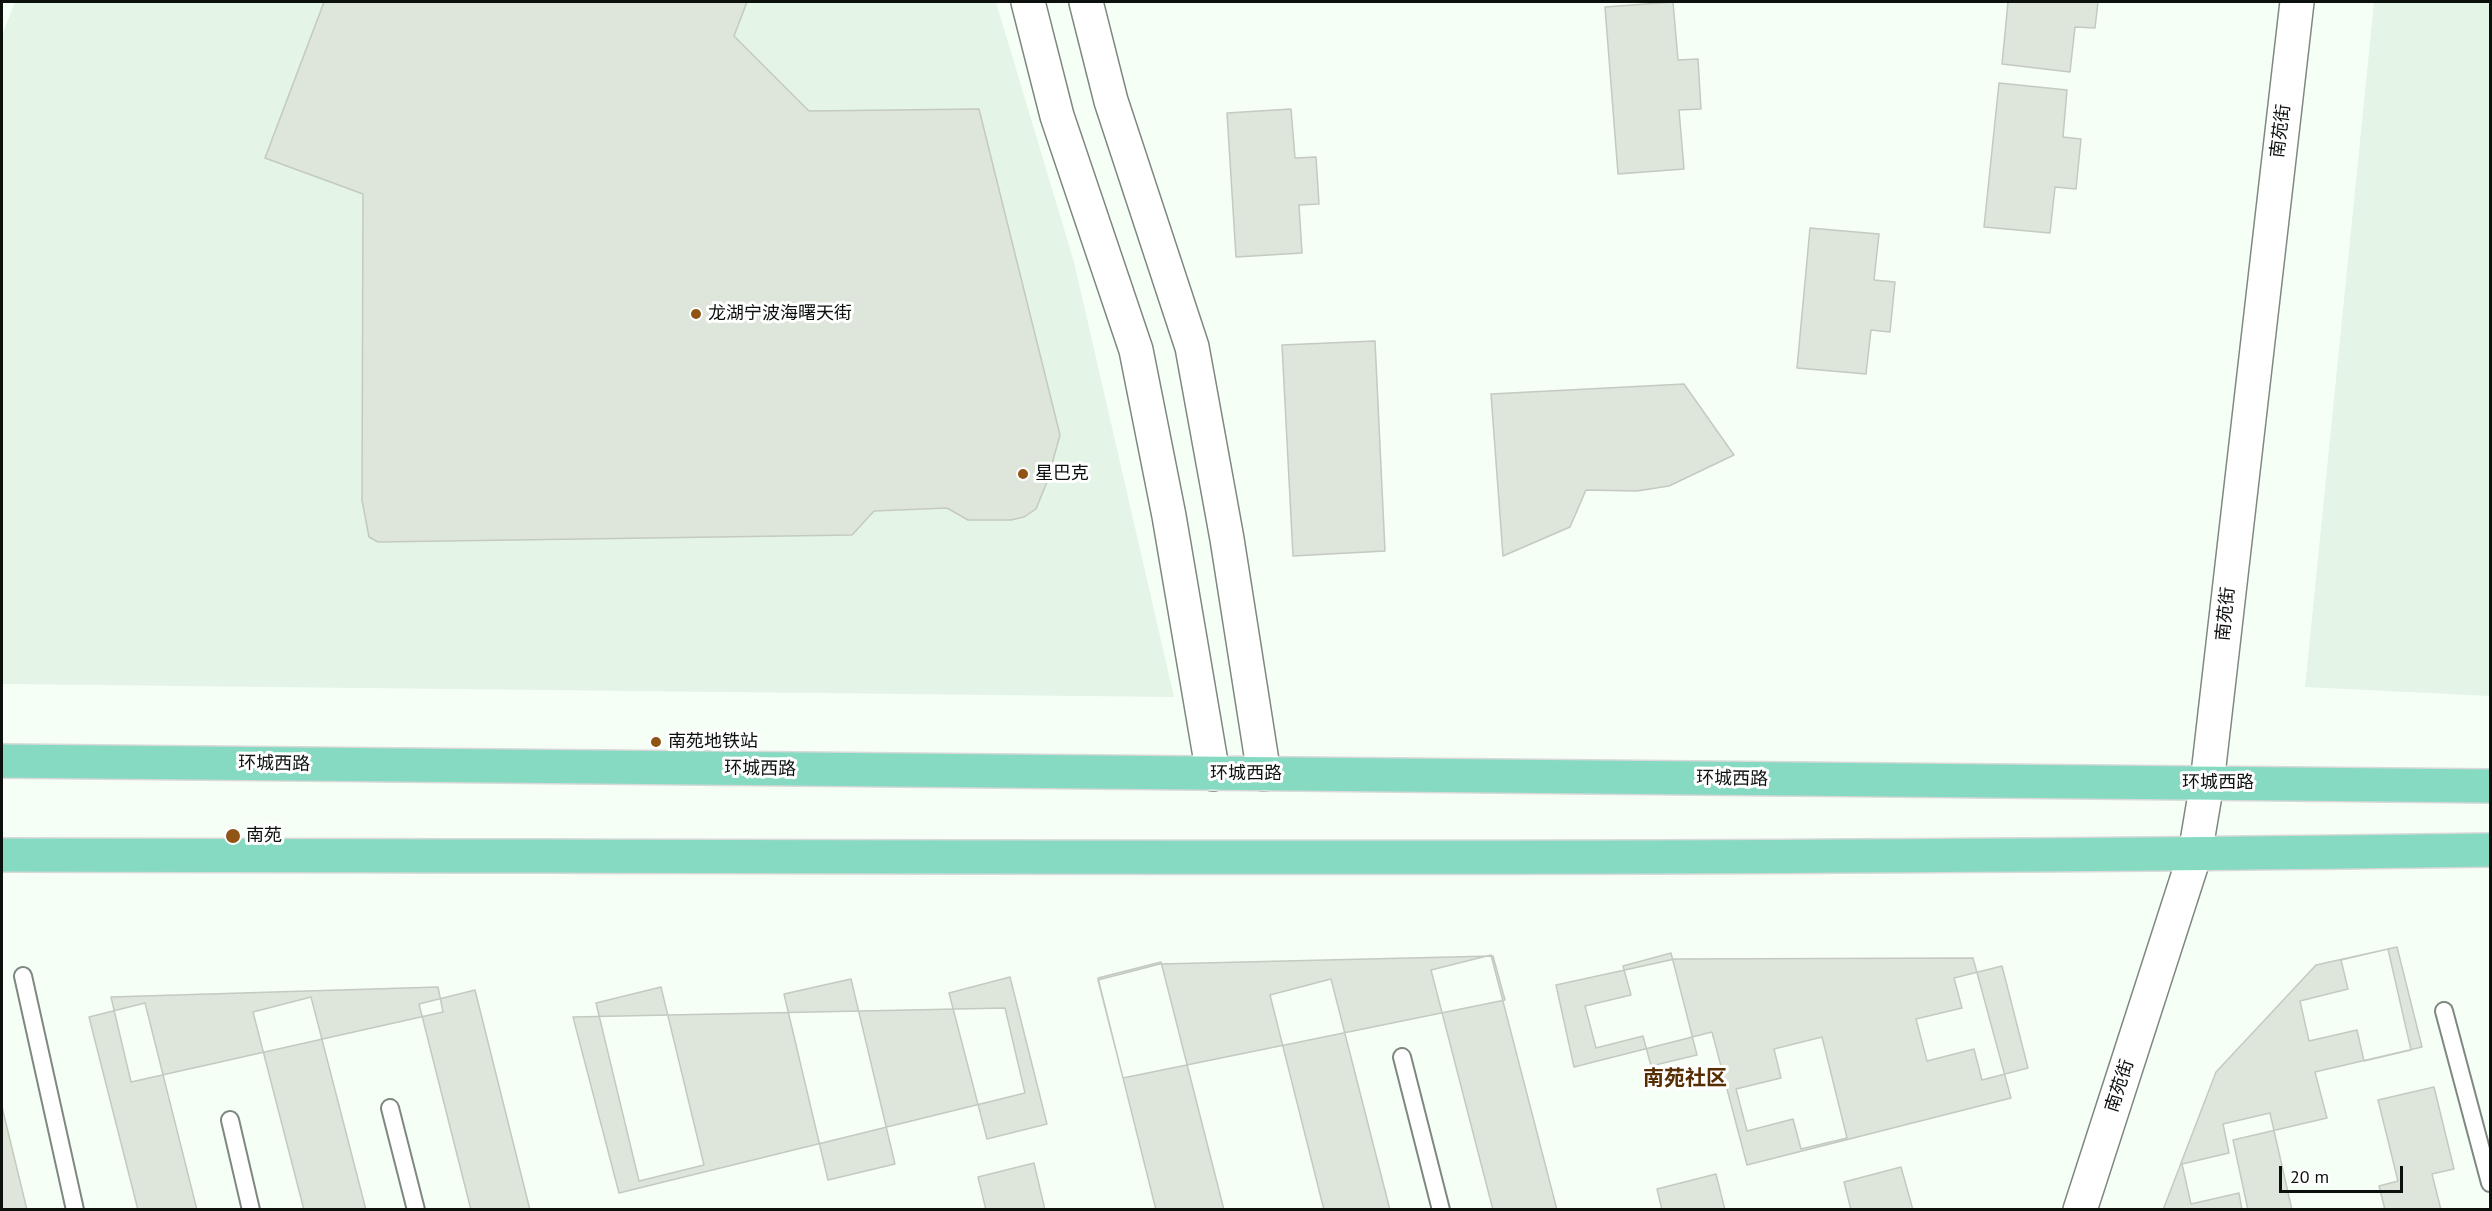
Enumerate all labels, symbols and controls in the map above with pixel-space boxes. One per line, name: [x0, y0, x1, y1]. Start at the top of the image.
street label: 南苑街: [2267, 103, 2295, 159]
place label: 龙湖宁波海曙天街: [708, 303, 852, 325]
marker: 龙湖宁波海曙天街: [689, 307, 703, 321]
place label: 星巴克: [1035, 463, 1089, 485]
marker: 星巴克: [1016, 467, 1030, 481]
street label: 南苑街: [2212, 586, 2240, 642]
place label: 南苑地铁站: [668, 731, 758, 753]
marker: 南苑地铁站: [649, 735, 663, 749]
street label: 环城西路: [238, 753, 310, 775]
street label: 环城西路: [724, 758, 796, 780]
street label: 环城西路: [1210, 763, 1282, 785]
street label: 环城西路: [1696, 768, 1768, 790]
street label: 环城西路: [2182, 772, 2254, 794]
place label: 南苑: [246, 825, 282, 847]
marker: 南苑: [224, 827, 242, 845]
street label: 南苑街: [2101, 1057, 2139, 1115]
district label: 南苑社区: [1643, 1066, 1727, 1092]
scale bar: [2282, 1154, 2406, 1192]
text: 20 m: [2290, 1165, 2329, 1188]

